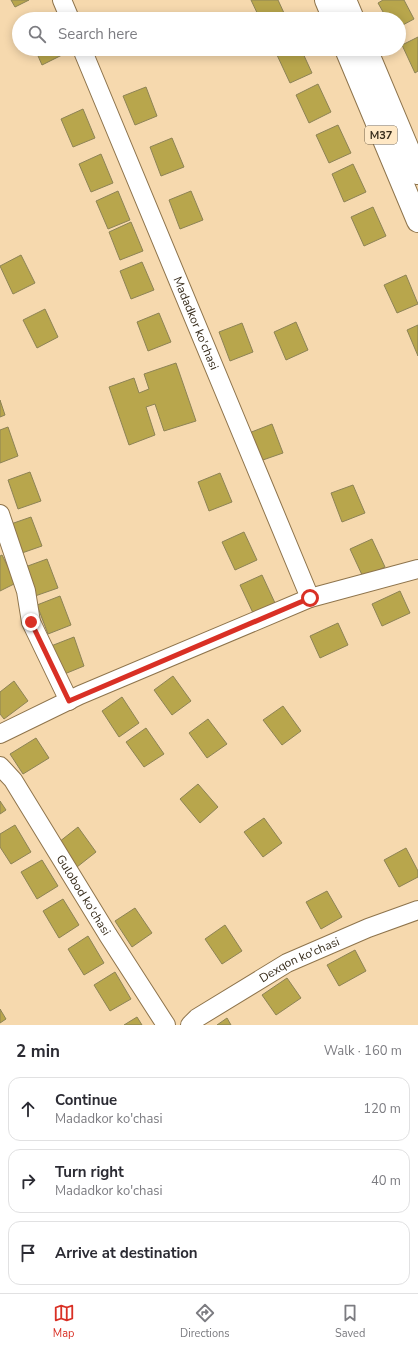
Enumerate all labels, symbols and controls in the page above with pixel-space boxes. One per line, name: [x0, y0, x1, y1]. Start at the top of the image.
search box: [12, 12, 406, 56]
icon: search: [26, 23, 48, 45]
text: Search here: [58, 24, 138, 44]
road number: M37: [365, 126, 397, 144]
street label: Madadkor ko'chasi: [169, 274, 222, 372]
route start: [301, 589, 319, 607]
route end: [22, 613, 40, 631]
street label: Gulobod ko'chasi: [53, 852, 114, 938]
street label: Dexqon ko'chasi: [256, 933, 342, 986]
text: 2 min: [16, 1040, 60, 1063]
text: Walk · 160 m: [324, 1042, 402, 1060]
text: Continue: [55, 1090, 117, 1110]
icon: ahead: [17, 1098, 39, 1120]
text: 120 m: [363, 1100, 401, 1118]
text: Madadkor ko'chasi: [55, 1110, 163, 1128]
text: Turn right: [55, 1162, 124, 1182]
icon: right: [17, 1170, 39, 1192]
text: 40 m: [371, 1172, 401, 1190]
text: Madadkor ko'chasi: [55, 1182, 163, 1200]
icon: arrive: [17, 1242, 39, 1264]
text: Arrive at destination: [55, 1243, 198, 1263]
tab: Map: [53, 1302, 75, 1341]
tab: Directions: [180, 1302, 230, 1341]
tab: Saved: [335, 1302, 365, 1341]

